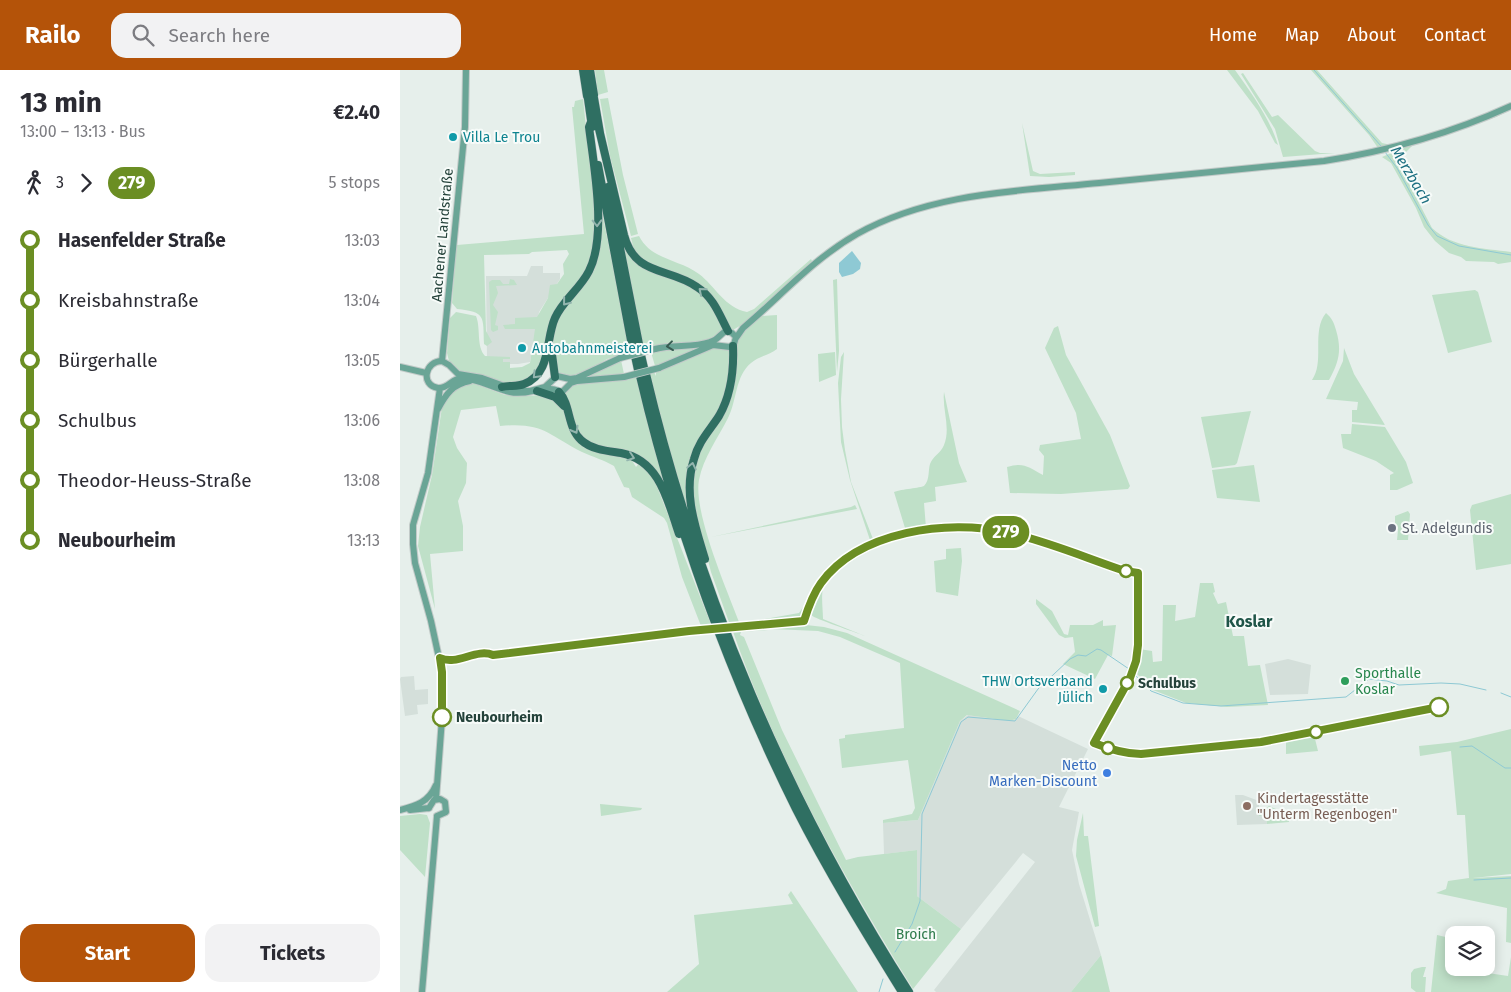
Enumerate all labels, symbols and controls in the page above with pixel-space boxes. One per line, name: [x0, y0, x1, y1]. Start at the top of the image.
search box: [111, 13, 461, 58]
text: Railo: [25, 21, 81, 49]
icon: search: [129, 21, 157, 49]
text: Search here: [169, 24, 270, 47]
text: Home: [1209, 24, 1257, 46]
text: Map: [1285, 24, 1319, 46]
text: About: [1347, 24, 1396, 46]
text: Contact: [1424, 24, 1486, 46]
text: 13 min: [20, 86, 102, 119]
text: €2.40: [333, 101, 380, 124]
text: 13:00 – 13:13 · Bus: [20, 122, 145, 141]
place label: Villa Le Trou: [463, 129, 540, 146]
marker: Villa Le Trou: [447, 131, 459, 143]
water label: Merzbach: [1387, 143, 1435, 207]
street label: Aachener Landstraße: [428, 167, 457, 303]
icon: walk: [20, 169, 48, 197]
icon: forward: [72, 169, 100, 197]
text: 279: [118, 172, 145, 194]
text: 3: [56, 173, 64, 192]
text: 5 stops: [328, 173, 380, 192]
one-way arrow: [592, 219, 603, 227]
text: Hasenfelder Straße: [58, 229, 226, 252]
text: 13:03: [344, 231, 380, 250]
one-way arrow: [698, 287, 707, 296]
text: Kreisbahnstraße: [58, 289, 199, 312]
text: 13:04: [344, 291, 380, 310]
one-way arrow: [563, 296, 572, 305]
place label: Autobahnmeisterei: [532, 340, 653, 357]
one-way arrow: [666, 340, 674, 351]
marker: Autobahnmeisterei: [516, 342, 528, 354]
text: Bürgerhalle: [58, 349, 158, 372]
text: 13:05: [344, 351, 380, 370]
one-way arrow: [533, 369, 542, 378]
text: Schulbus: [58, 409, 136, 432]
text: 13:06: [344, 411, 380, 430]
one-way arrow: [568, 425, 578, 434]
one-way arrow: [627, 451, 635, 461]
one-way arrow: [687, 461, 697, 470]
text: Theodor-Heuss-Straße: [58, 469, 252, 492]
text: 13:08: [344, 471, 380, 490]
line badge: 279: [977, 516, 1035, 548]
place label: St. Adelgundis: [1402, 520, 1493, 537]
text: 279: [992, 521, 1020, 543]
marker: St. Adelgundis: [1386, 522, 1398, 534]
text: Neubourheim: [58, 529, 176, 552]
text: 13:13: [347, 531, 380, 550]
unlabelled marker: [1119, 564, 1133, 578]
district label: Koslar: [1226, 612, 1273, 631]
place label: Sporthalle Koslar: [1355, 665, 1421, 698]
place label: THW Ortsverband Jülich: [982, 673, 1093, 706]
place label: Schulbus: [1138, 675, 1196, 692]
marker: Sporthalle Koslar: [1339, 675, 1351, 687]
marker: Schulbus: [1120, 676, 1134, 690]
marker: THW Ortsverband Jülich: [1097, 683, 1109, 695]
unlabelled marker: [1429, 697, 1449, 717]
marker: Neubourheim: [432, 707, 452, 727]
place label: Neubourheim: [456, 709, 543, 726]
unlabelled marker: [1309, 725, 1323, 739]
unlabelled marker: [1101, 741, 1115, 755]
place label: Netto Marken-Discount: [989, 757, 1098, 790]
marker: Netto Marken-Discount: [1101, 767, 1113, 779]
place label: Kindertagesstätte "Unterm Regenbogen": [1257, 790, 1397, 823]
marker: Kindertagesstätte "Unterm Regenbogen": [1241, 800, 1253, 812]
button: Start: [20, 924, 195, 982]
button: Tickets: [205, 924, 380, 982]
park label: Broich: [896, 926, 936, 943]
map controls: [1445, 926, 1495, 976]
button: layers: [1445, 926, 1495, 976]

